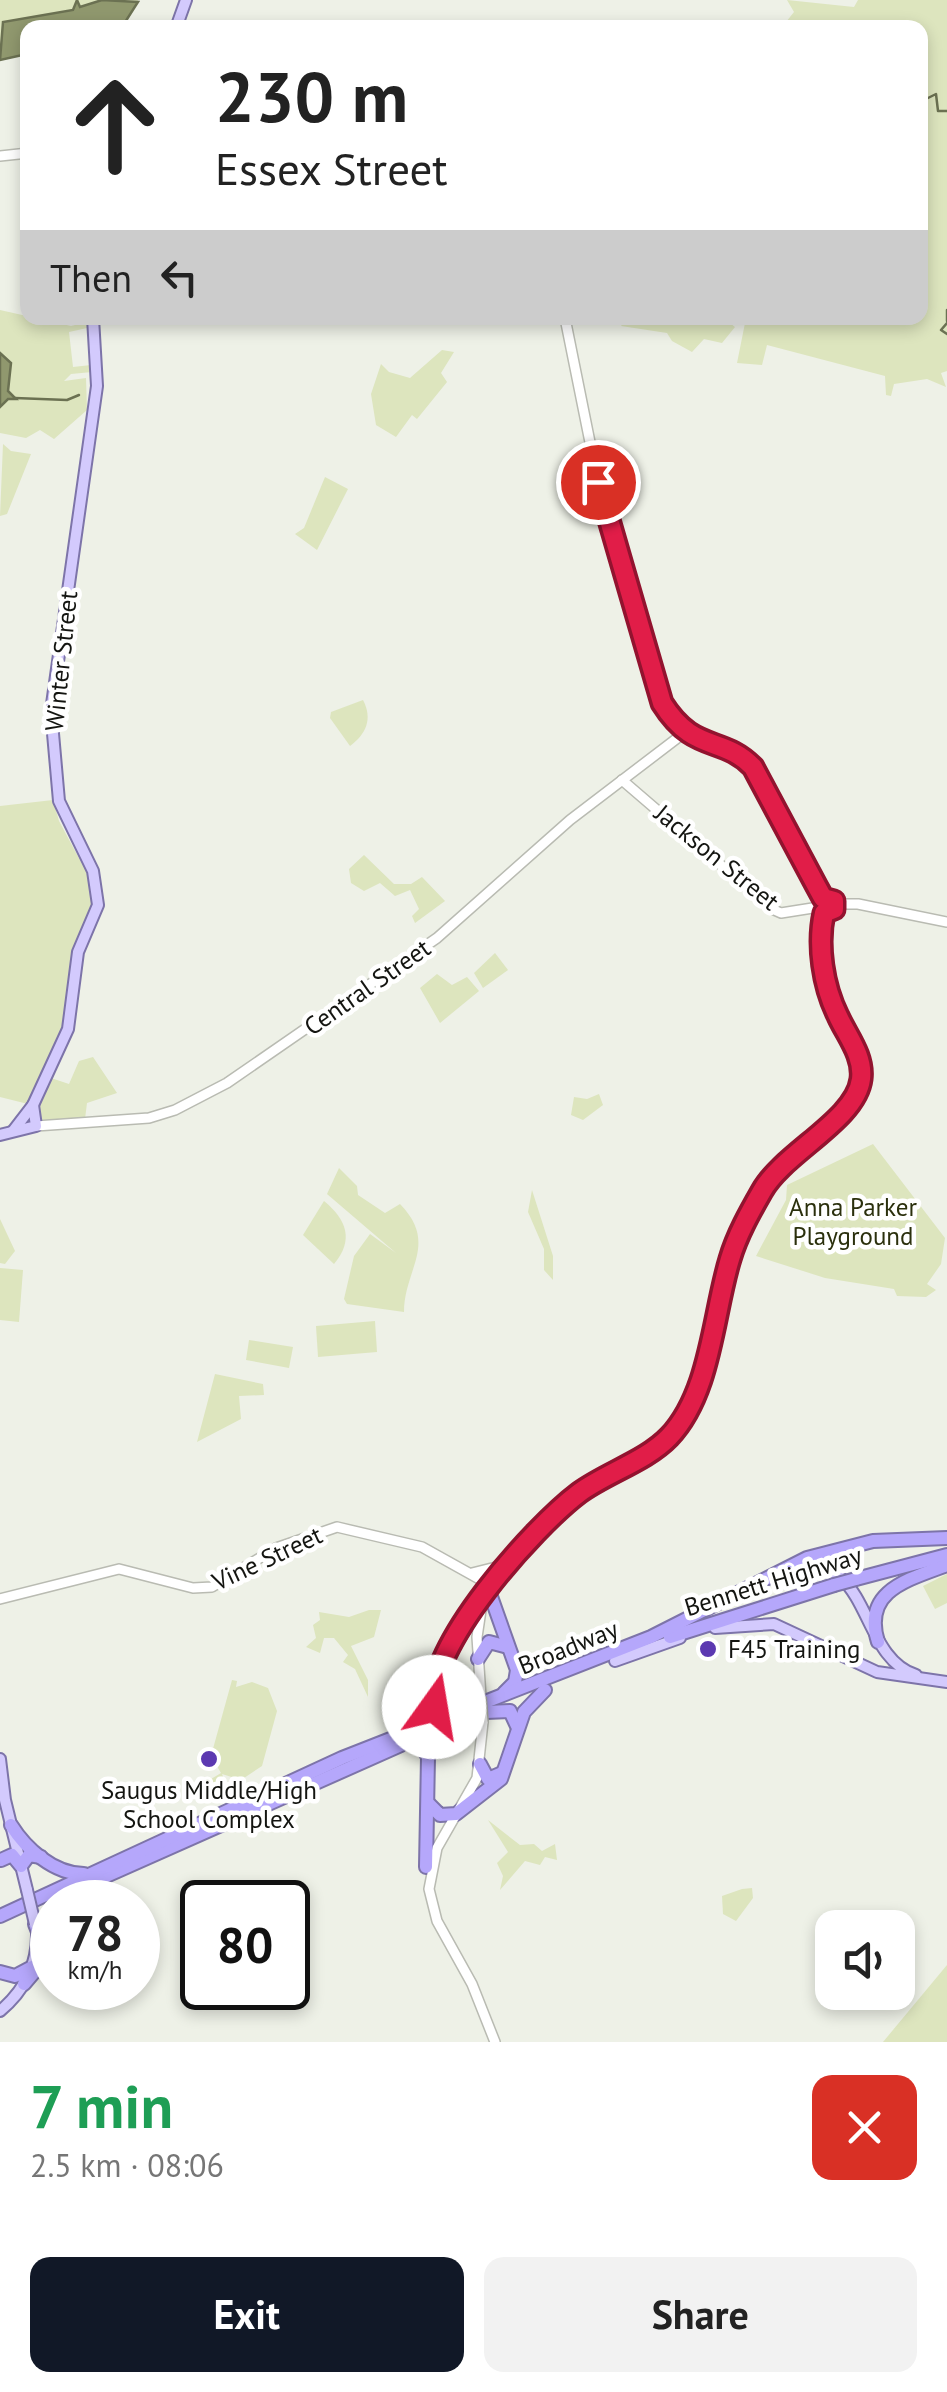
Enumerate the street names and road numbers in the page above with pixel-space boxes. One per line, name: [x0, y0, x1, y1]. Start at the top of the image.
street label: Winter Street: [38, 589, 84, 733]
street label: Jackson Street: [647, 796, 786, 917]
street label: Central Street: [298, 931, 437, 1042]
street label: Vine Street: [206, 1518, 328, 1598]
street label: Bennett Highway: [680, 1539, 866, 1623]
street label: Broadway: [513, 1612, 623, 1681]

